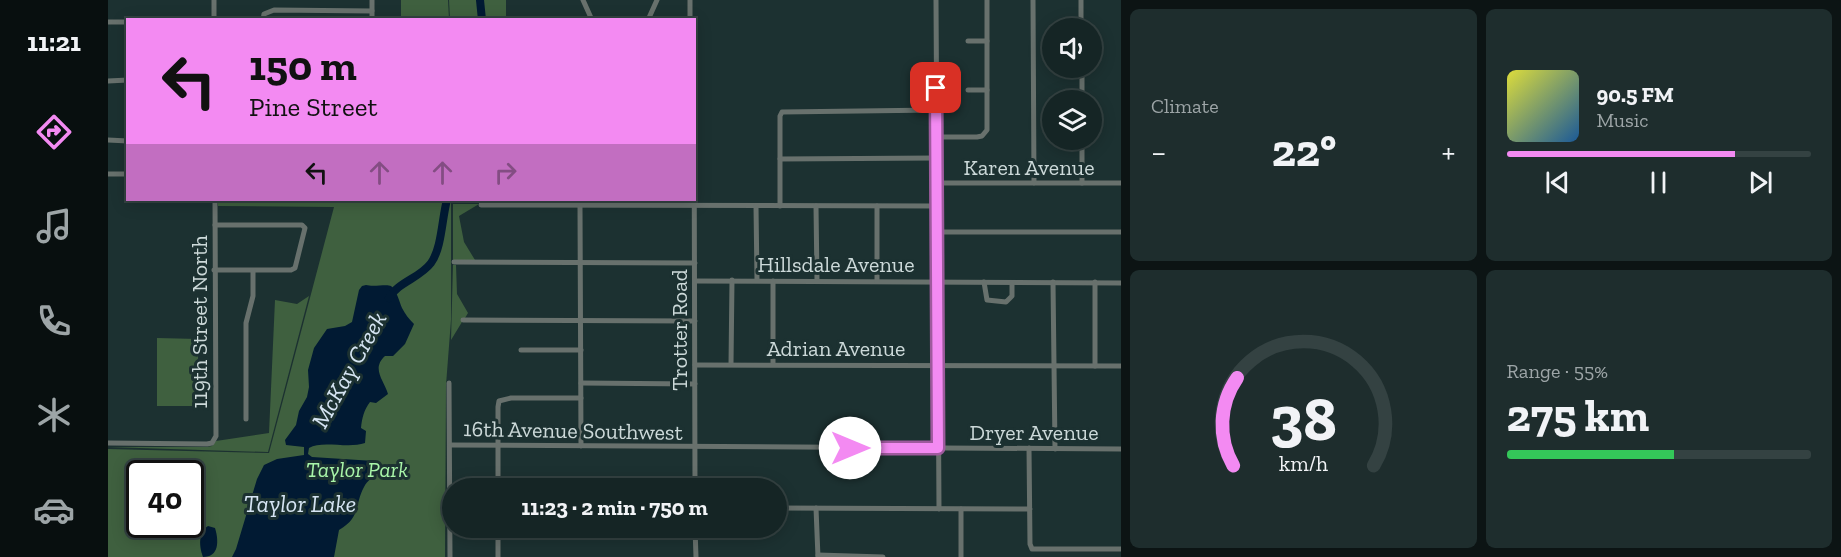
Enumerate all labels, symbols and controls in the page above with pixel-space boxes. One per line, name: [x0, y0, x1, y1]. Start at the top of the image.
map controls: [1042, 18, 1102, 150]
button: sound: [1042, 18, 1102, 78]
text: 11:21: [27, 26, 81, 58]
text: 150 m: [249, 40, 357, 91]
icon: left: [150, 42, 228, 120]
pin: [910, 62, 961, 113]
icon: arrive: [919, 71, 952, 104]
text: 90.5 FM: [1597, 81, 1674, 108]
button: layers: [1042, 90, 1102, 150]
text: Pine Street: [249, 91, 378, 123]
text: Climate: [1151, 94, 1219, 118]
text: Music: [1597, 108, 1649, 132]
icon: directions: [33, 111, 75, 153]
text: 22°: [1272, 124, 1336, 178]
text: −: [1151, 132, 1166, 171]
text: +: [1442, 132, 1456, 171]
street label: Karen Avenue: [964, 154, 1094, 181]
icon: left: [300, 156, 333, 189]
icon: ahead: [363, 156, 396, 189]
icon: ahead: [426, 156, 459, 189]
icon: right: [489, 156, 522, 189]
icon: previous: [1541, 166, 1574, 199]
icon: pause: [1642, 166, 1675, 199]
icon: next: [1744, 166, 1777, 199]
icon: music: [33, 205, 75, 247]
street label: 119th Street North: [186, 235, 213, 409]
street label: Hillsdale Avenue: [757, 251, 915, 278]
street label: Trotter Road: [666, 269, 693, 391]
icon: phone: [33, 300, 75, 342]
water label: McKay Creek: [305, 306, 392, 433]
street label: Adrian Avenue: [767, 335, 905, 362]
text: Range · 55%: [1507, 359, 1608, 383]
text: 38: [1270, 381, 1337, 456]
text: 275 km: [1507, 389, 1649, 443]
icon: climate: [33, 394, 75, 436]
street label: 16th Avenue Southwest: [463, 415, 684, 446]
position arrow: [818, 416, 882, 480]
street label: Dryer Avenue: [970, 419, 1098, 446]
text: km/h: [1279, 451, 1328, 476]
park label: Taylor Park: [306, 456, 408, 483]
speed limit sign: 40: [126, 460, 204, 538]
icon: car: [33, 489, 75, 531]
water label: Taylor Lake: [244, 489, 356, 518]
text: 11:23 · 2 min · 750 m: [521, 494, 708, 521]

